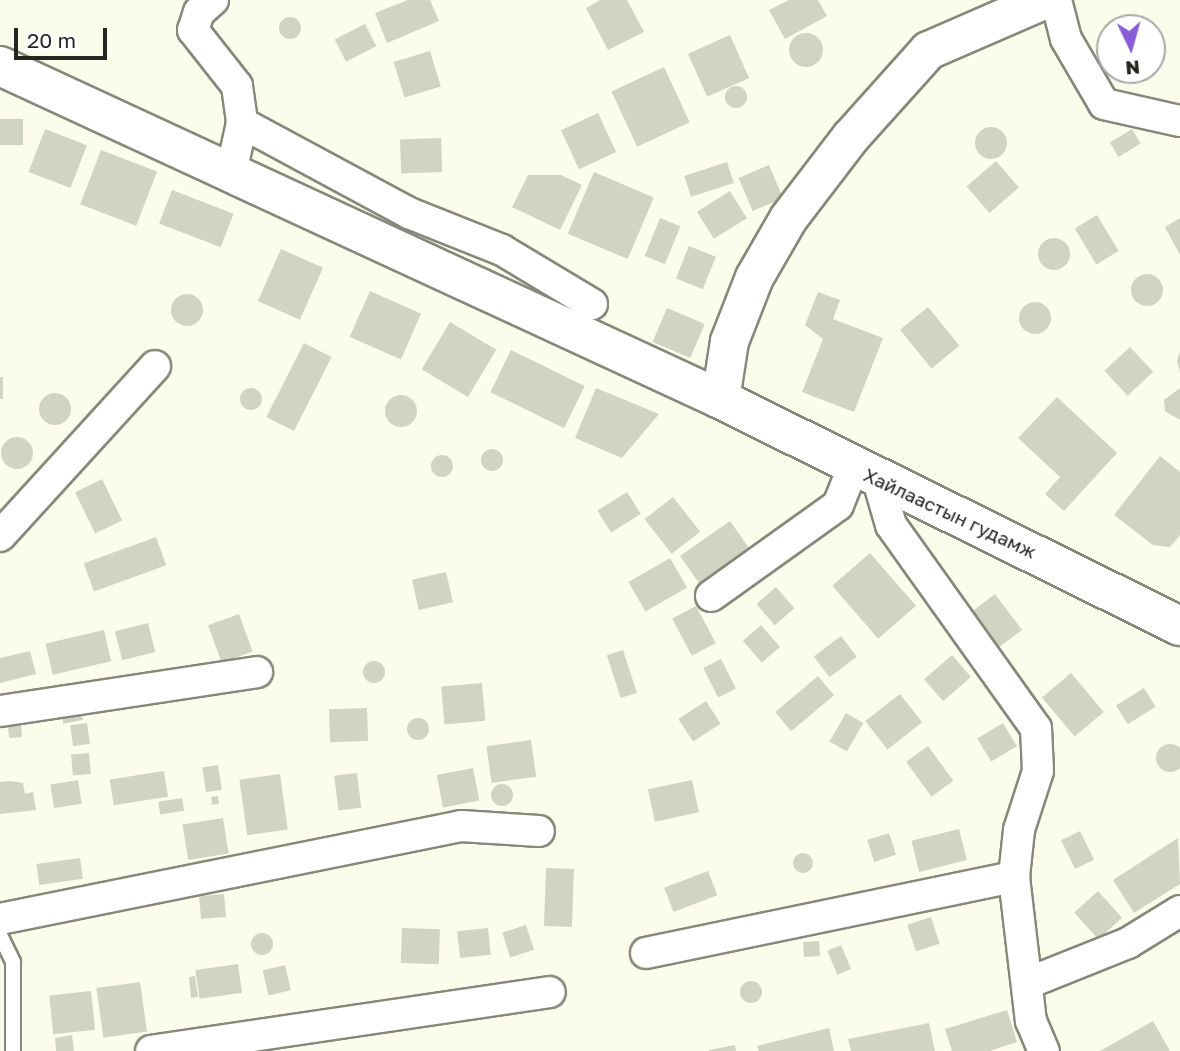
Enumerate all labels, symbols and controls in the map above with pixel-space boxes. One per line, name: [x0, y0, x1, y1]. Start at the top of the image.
scale bar: [18, 14, 110, 58]
north arrow: [1096, 14, 1166, 84]
text: 20 m: [27, 27, 76, 53]
text: N: [1125, 56, 1141, 81]
street label: Хайлаастын гудамж: [860, 463, 1040, 563]

